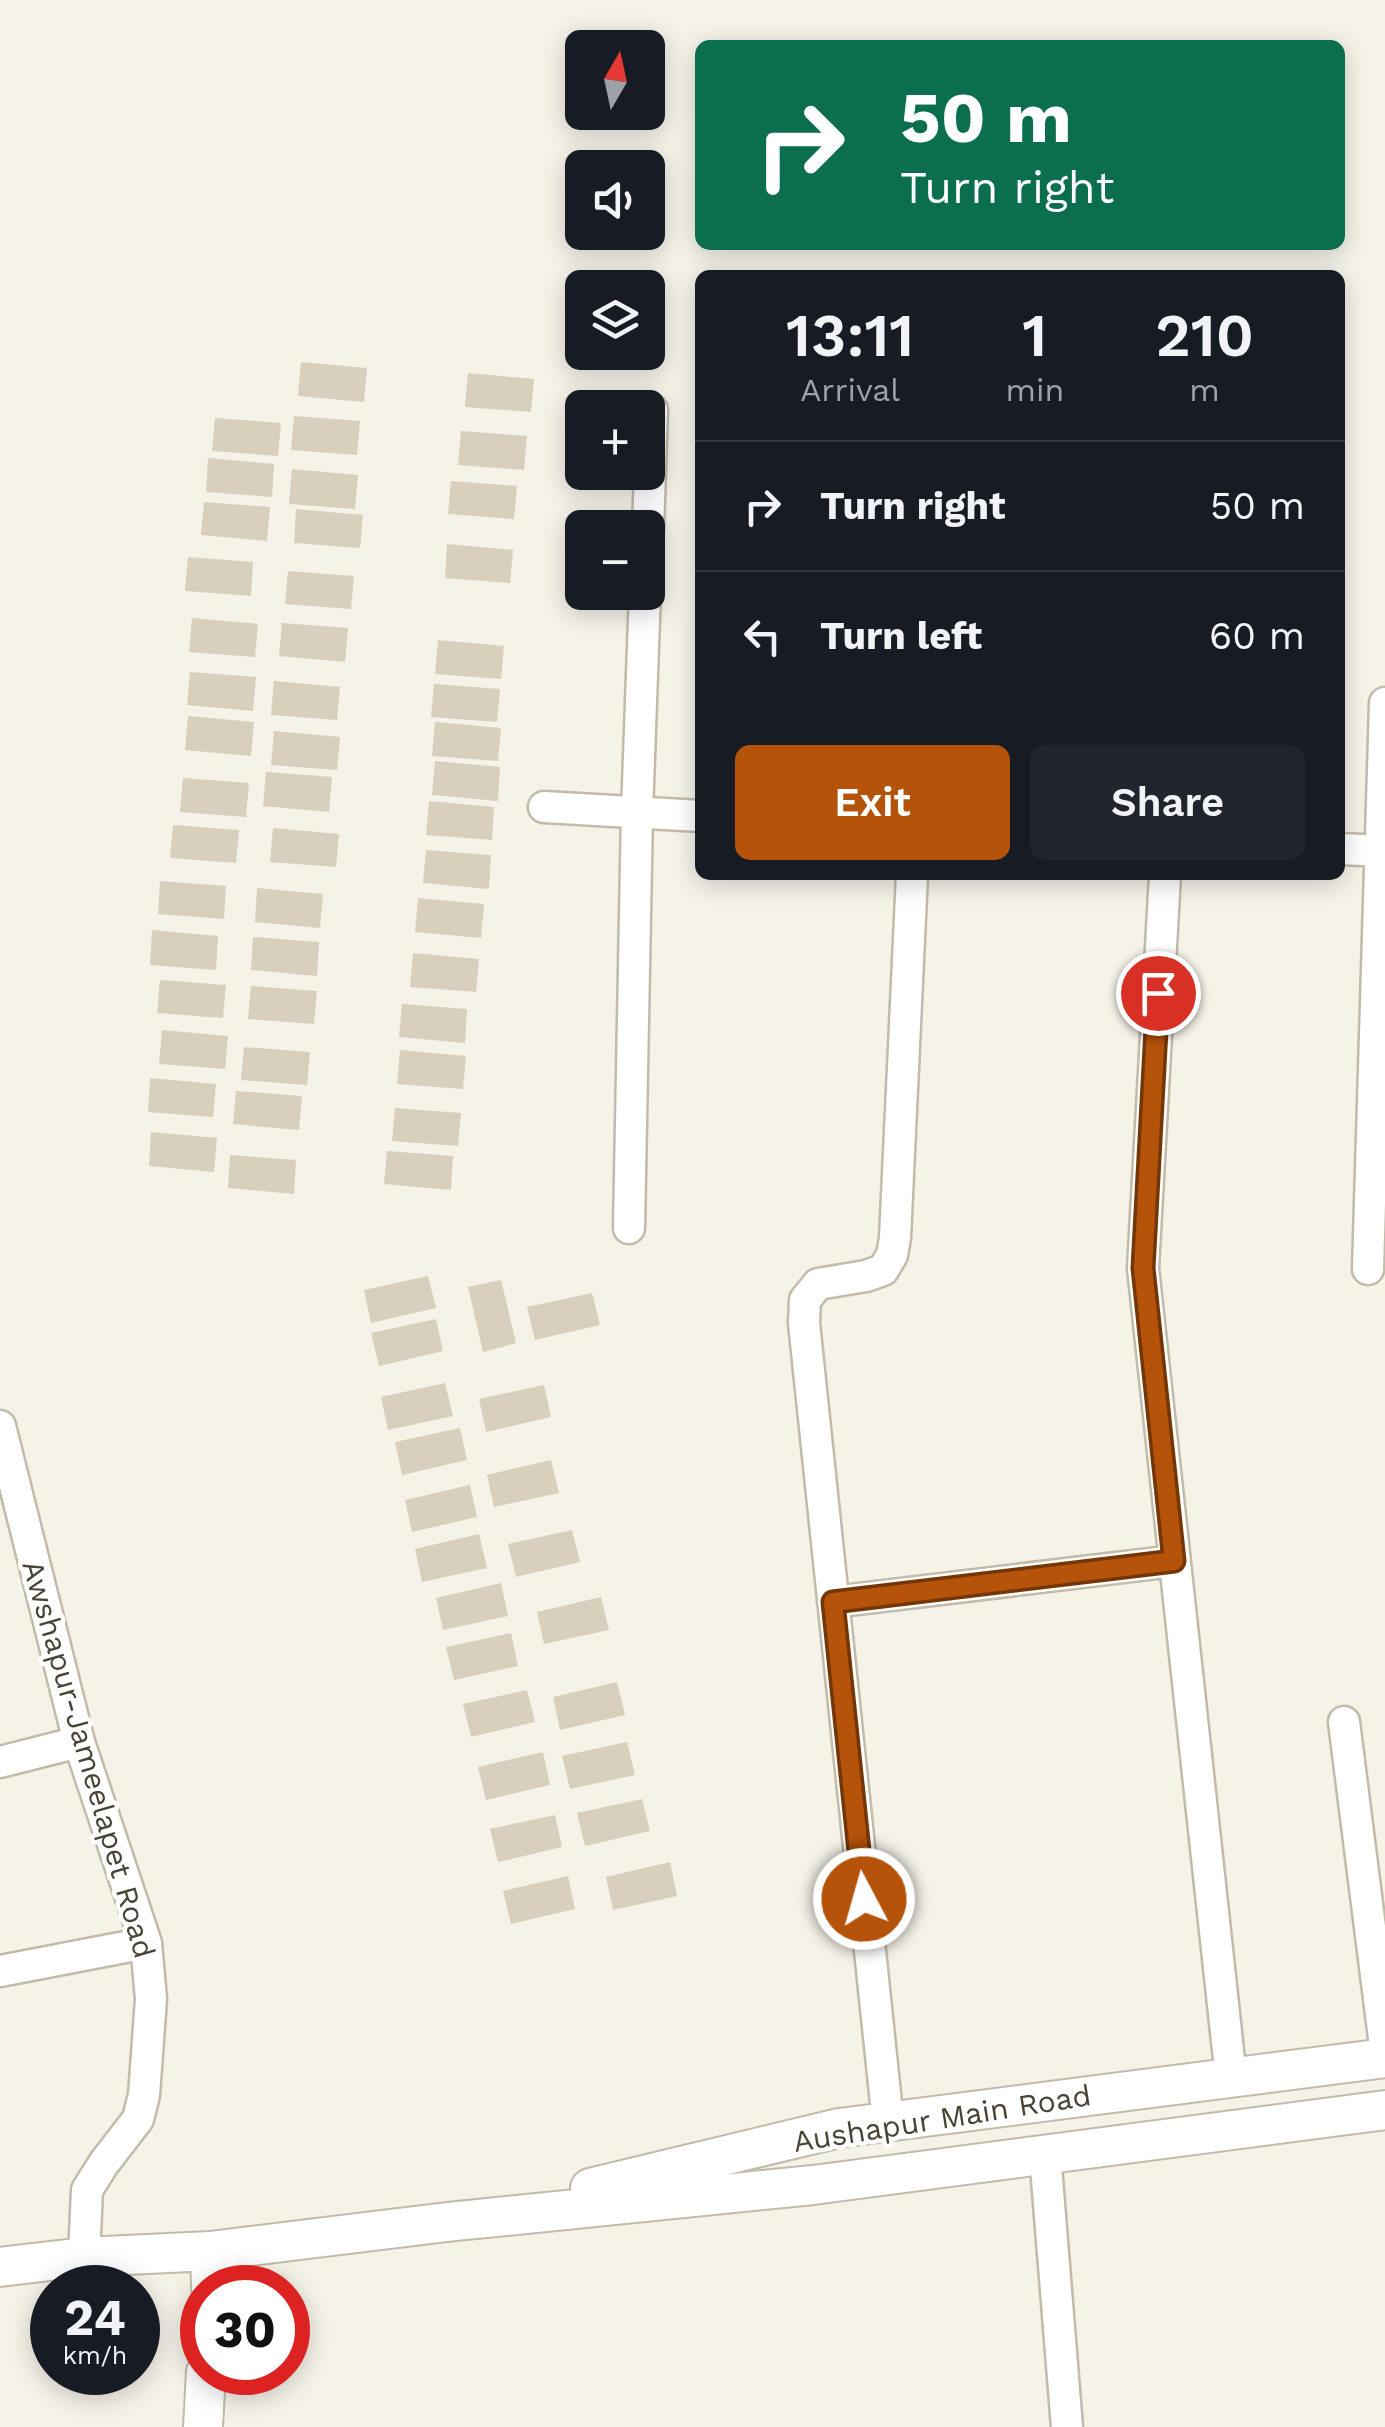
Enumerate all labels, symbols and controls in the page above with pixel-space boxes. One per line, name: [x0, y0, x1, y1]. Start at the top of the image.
north arrow: [565, 30, 665, 130]
map controls: [565, 30, 665, 610]
text: 50 m: [900, 77, 1072, 159]
icon: right: [735, 80, 865, 210]
button: sound: [565, 150, 665, 250]
text: Turn right: [900, 161, 1114, 214]
button: layers: [565, 270, 665, 370]
text: 13:11: [786, 300, 914, 371]
text: 1: [1022, 300, 1047, 371]
text: 210: [1155, 300, 1254, 371]
text: Arrival: [800, 371, 900, 409]
text: min: [1005, 371, 1064, 409]
text: m: [1189, 371, 1220, 409]
button: +: [565, 390, 665, 490]
icon: right: [735, 479, 790, 534]
text: Turn right: [820, 484, 1006, 528]
text: 50 m: [1210, 484, 1305, 528]
button: −: [565, 510, 665, 610]
icon: left: [735, 609, 790, 664]
text: Turn left: [820, 614, 982, 658]
text: 60 m: [1209, 614, 1305, 658]
button: Exit: [735, 745, 1010, 860]
button: Share: [1030, 745, 1305, 860]
pin: [1116, 951, 1201, 1036]
icon: arrive: [1131, 966, 1186, 1021]
street label: Awshapur-Jameelapet Road: [15, 1556, 163, 1962]
position arrow: [812, 1847, 916, 1951]
street label: Aushapur Main Road: [791, 2077, 1093, 2159]
speed limit sign: 30: [180, 2265, 310, 2395]
text: 24: [64, 2288, 126, 2347]
text: km/h: [63, 2341, 127, 2370]

